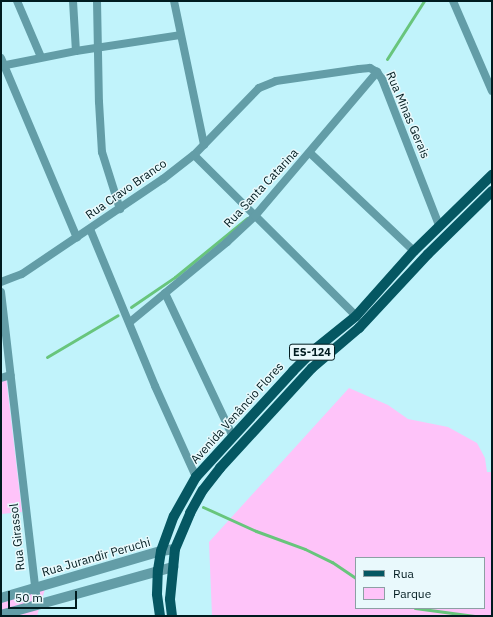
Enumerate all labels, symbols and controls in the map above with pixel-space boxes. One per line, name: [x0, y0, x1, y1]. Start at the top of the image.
street label: Rua Minas Gerais: [383, 69, 433, 161]
street label: Rua Santa Catarina: [221, 146, 301, 230]
street label: Rua Cravo Branco: [83, 156, 169, 222]
road number: ES-124: [289, 343, 335, 361]
street label: Avenida Venâncio Flores: [188, 359, 286, 467]
street label: Rua Girassol: [6, 503, 28, 571]
street label: Rua Jurandir Peruchi: [40, 535, 152, 579]
legend: [355, 557, 485, 609]
text: Rua: [393, 566, 414, 581]
scale bar: [10, 583, 79, 609]
text: Parque: [393, 586, 431, 601]
text: 50 m: [15, 590, 43, 605]

